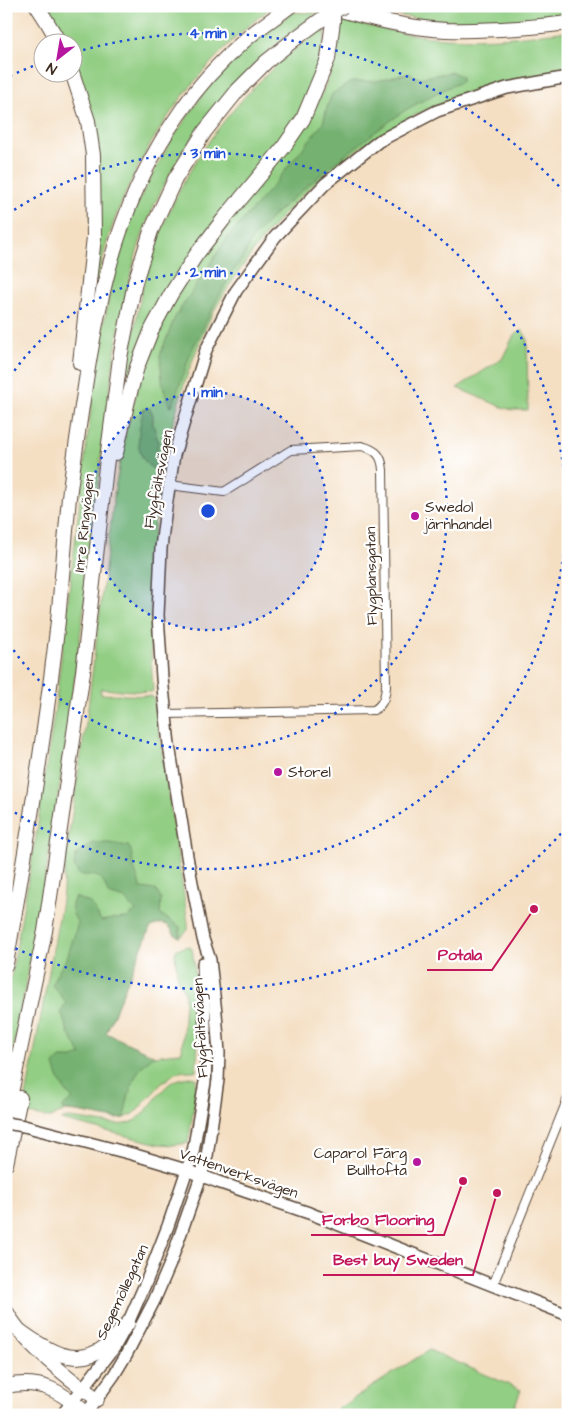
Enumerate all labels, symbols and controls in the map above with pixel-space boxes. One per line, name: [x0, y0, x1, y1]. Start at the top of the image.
text: 4 min: [189, 23, 227, 44]
north arrow: [32, 32, 82, 82]
text: N: [43, 57, 61, 79]
text: 3 min: [189, 143, 226, 164]
text: 2 min: [189, 262, 227, 283]
text: 1 min: [193, 382, 223, 403]
street label: Flygfältsvägen: [139, 428, 179, 530]
street label: Inre Ringvägen: [69, 472, 101, 574]
place label: Swedol järnhandel: [423, 497, 492, 535]
centre of rings: [199, 502, 217, 520]
marker: Swedol järnhandel: [409, 510, 421, 522]
street label: Flygplansgatan: [360, 526, 384, 625]
place label: Storel: [288, 762, 331, 783]
marker: Storel: [272, 766, 284, 778]
callout: Potala: [427, 939, 492, 970]
text: Potala: [438, 944, 483, 966]
street label: Flygfältsvägen: [187, 977, 215, 1078]
street label: Vattenverksvägen: [176, 1143, 302, 1205]
place label: Caparol Färg Bulltofta: [314, 1143, 407, 1181]
marker: Caparol Färg Bulltofta: [411, 1156, 423, 1168]
callout: Forbo Flooring: [311, 1204, 444, 1235]
text: Forbo Flooring: [322, 1209, 435, 1233]
street label: Segemöllegatan: [91, 1241, 155, 1344]
callout: Best buy Sweden: [323, 1244, 473, 1275]
text: Best buy Sweden: [333, 1249, 463, 1272]

